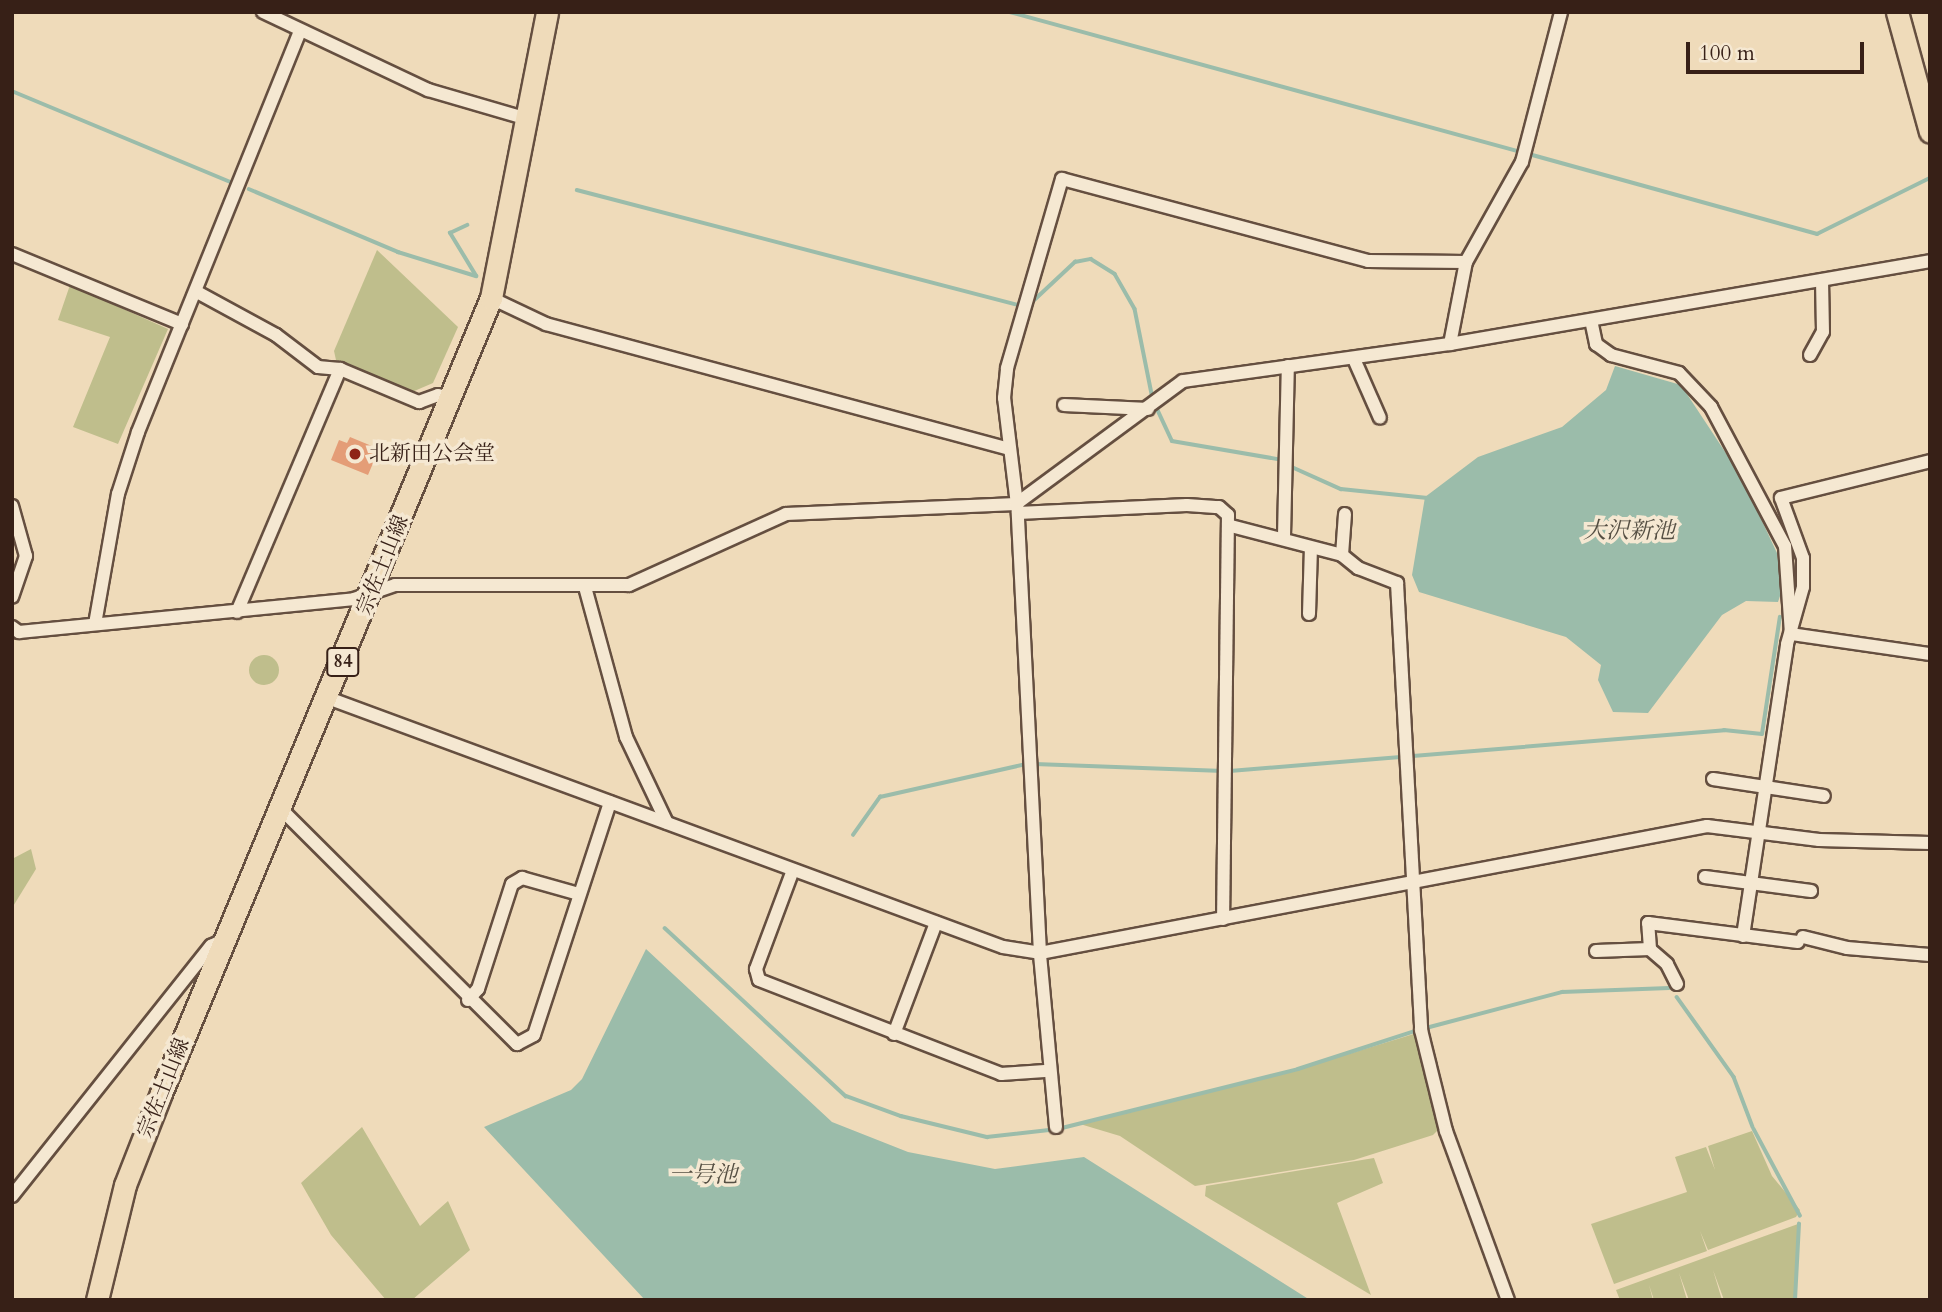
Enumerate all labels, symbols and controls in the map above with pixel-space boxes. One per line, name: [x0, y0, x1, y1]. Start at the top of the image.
scale bar: [1690, 28, 1868, 72]
text: 100 m: [1699, 39, 1755, 68]
place label: 北新田公会堂: [369, 441, 495, 467]
marker: 北新田公会堂: [347, 446, 363, 462]
street label: 宗佐土山線: [352, 512, 414, 618]
water label: 大沢新池: [1583, 517, 1675, 545]
road number: 84: [326, 646, 360, 678]
street label: 宗佐土山線: [133, 1035, 195, 1141]
water label: 一号池: [669, 1161, 737, 1189]

